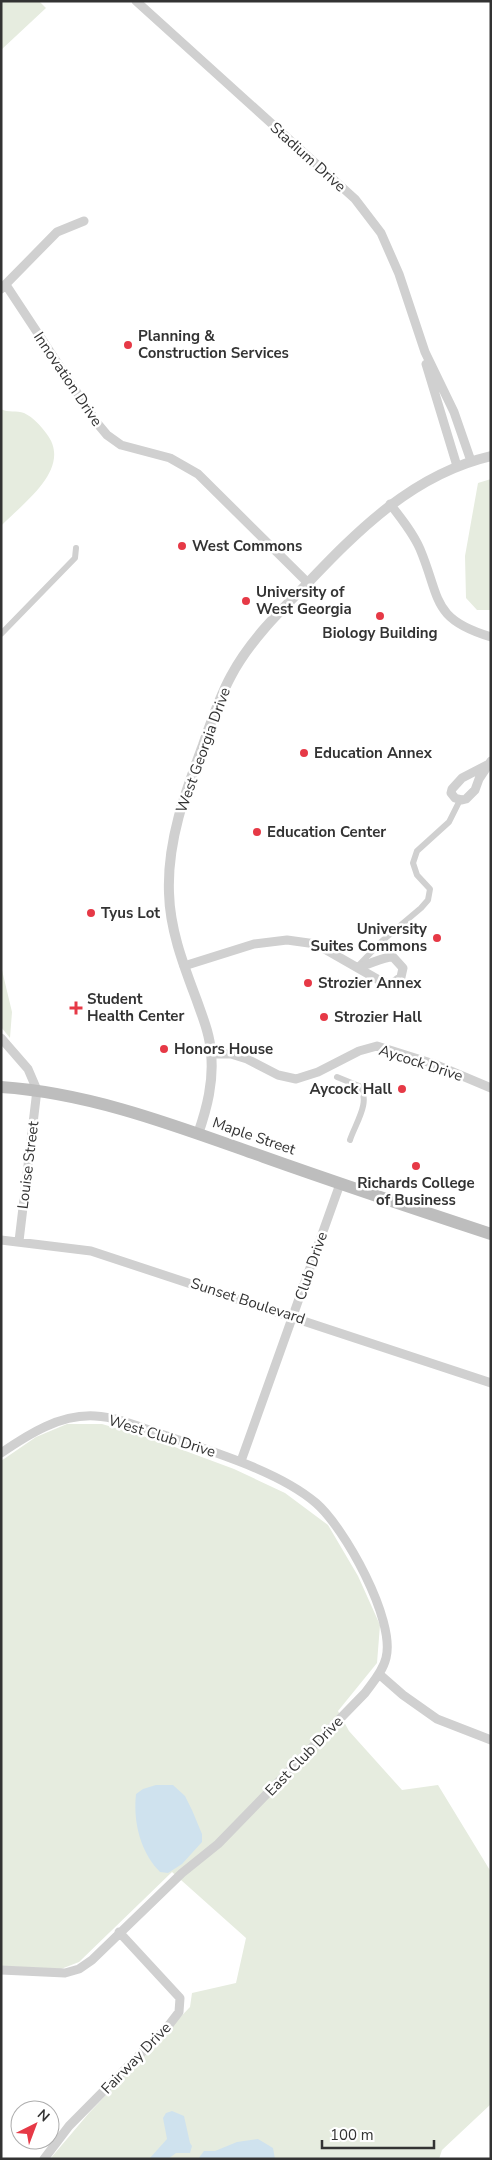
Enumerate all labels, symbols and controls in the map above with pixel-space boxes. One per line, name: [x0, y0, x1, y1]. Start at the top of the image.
street label: Stadium Drive: [266, 118, 350, 196]
place label: Planning & Construction Services: [138, 326, 289, 363]
street label: Innovation Drive: [29, 328, 107, 430]
marker: Planning & Construction Services: [122, 339, 134, 351]
place label: West Commons: [192, 536, 302, 556]
marker: West Commons: [176, 540, 188, 552]
place label: University of West Georgia: [256, 582, 352, 619]
marker: University of West Georgia: [240, 595, 252, 607]
marker: Biology Building: [374, 610, 386, 622]
place label: Biology Building: [322, 623, 438, 643]
street label: West Georgia Drive: [171, 685, 235, 815]
place label: Education Annex: [314, 743, 433, 763]
marker: Education Annex: [298, 747, 310, 759]
place label: Education Center: [267, 822, 386, 842]
marker: Education Center: [251, 826, 263, 838]
place label: Tyus Lot: [101, 903, 160, 923]
marker: Tyus Lot: [85, 907, 97, 919]
place label: University Suites Commons: [310, 919, 427, 956]
marker: University Suites Commons: [431, 932, 443, 944]
place label: Strozier Annex: [318, 973, 422, 993]
marker: Strozier Annex: [302, 977, 314, 989]
place label: Student Health Center: [87, 989, 184, 1026]
marker: Student Health Center: [69, 1001, 83, 1015]
place label: Strozier Hall: [334, 1007, 422, 1027]
marker: Strozier Hall: [318, 1011, 330, 1023]
place label: Honors House: [174, 1039, 273, 1059]
street label: Aycock Drive: [376, 1040, 466, 1086]
marker: Honors House: [158, 1043, 170, 1055]
place label: Aycock Hall: [309, 1079, 392, 1099]
marker: Aycock Hall: [396, 1083, 408, 1095]
street label: Maple Street: [210, 1112, 299, 1160]
street label: Louise Street: [13, 1119, 43, 1210]
marker: Richards College of Business: [410, 1160, 422, 1172]
place label: Richards College of Business: [357, 1173, 475, 1210]
street label: Club Drive: [290, 1229, 332, 1303]
street label: Sunset Boulevard: [188, 1273, 308, 1329]
street label: West Club Drive: [106, 1410, 218, 1462]
street label: East Club Drive: [261, 1712, 347, 1800]
street label: Fairway Drive: [97, 2018, 175, 2098]
north arrow: [10, 2100, 60, 2150]
text: N: [33, 2105, 54, 2126]
scale bar: [322, 2118, 434, 2150]
text: 100 m: [330, 2125, 374, 2145]

